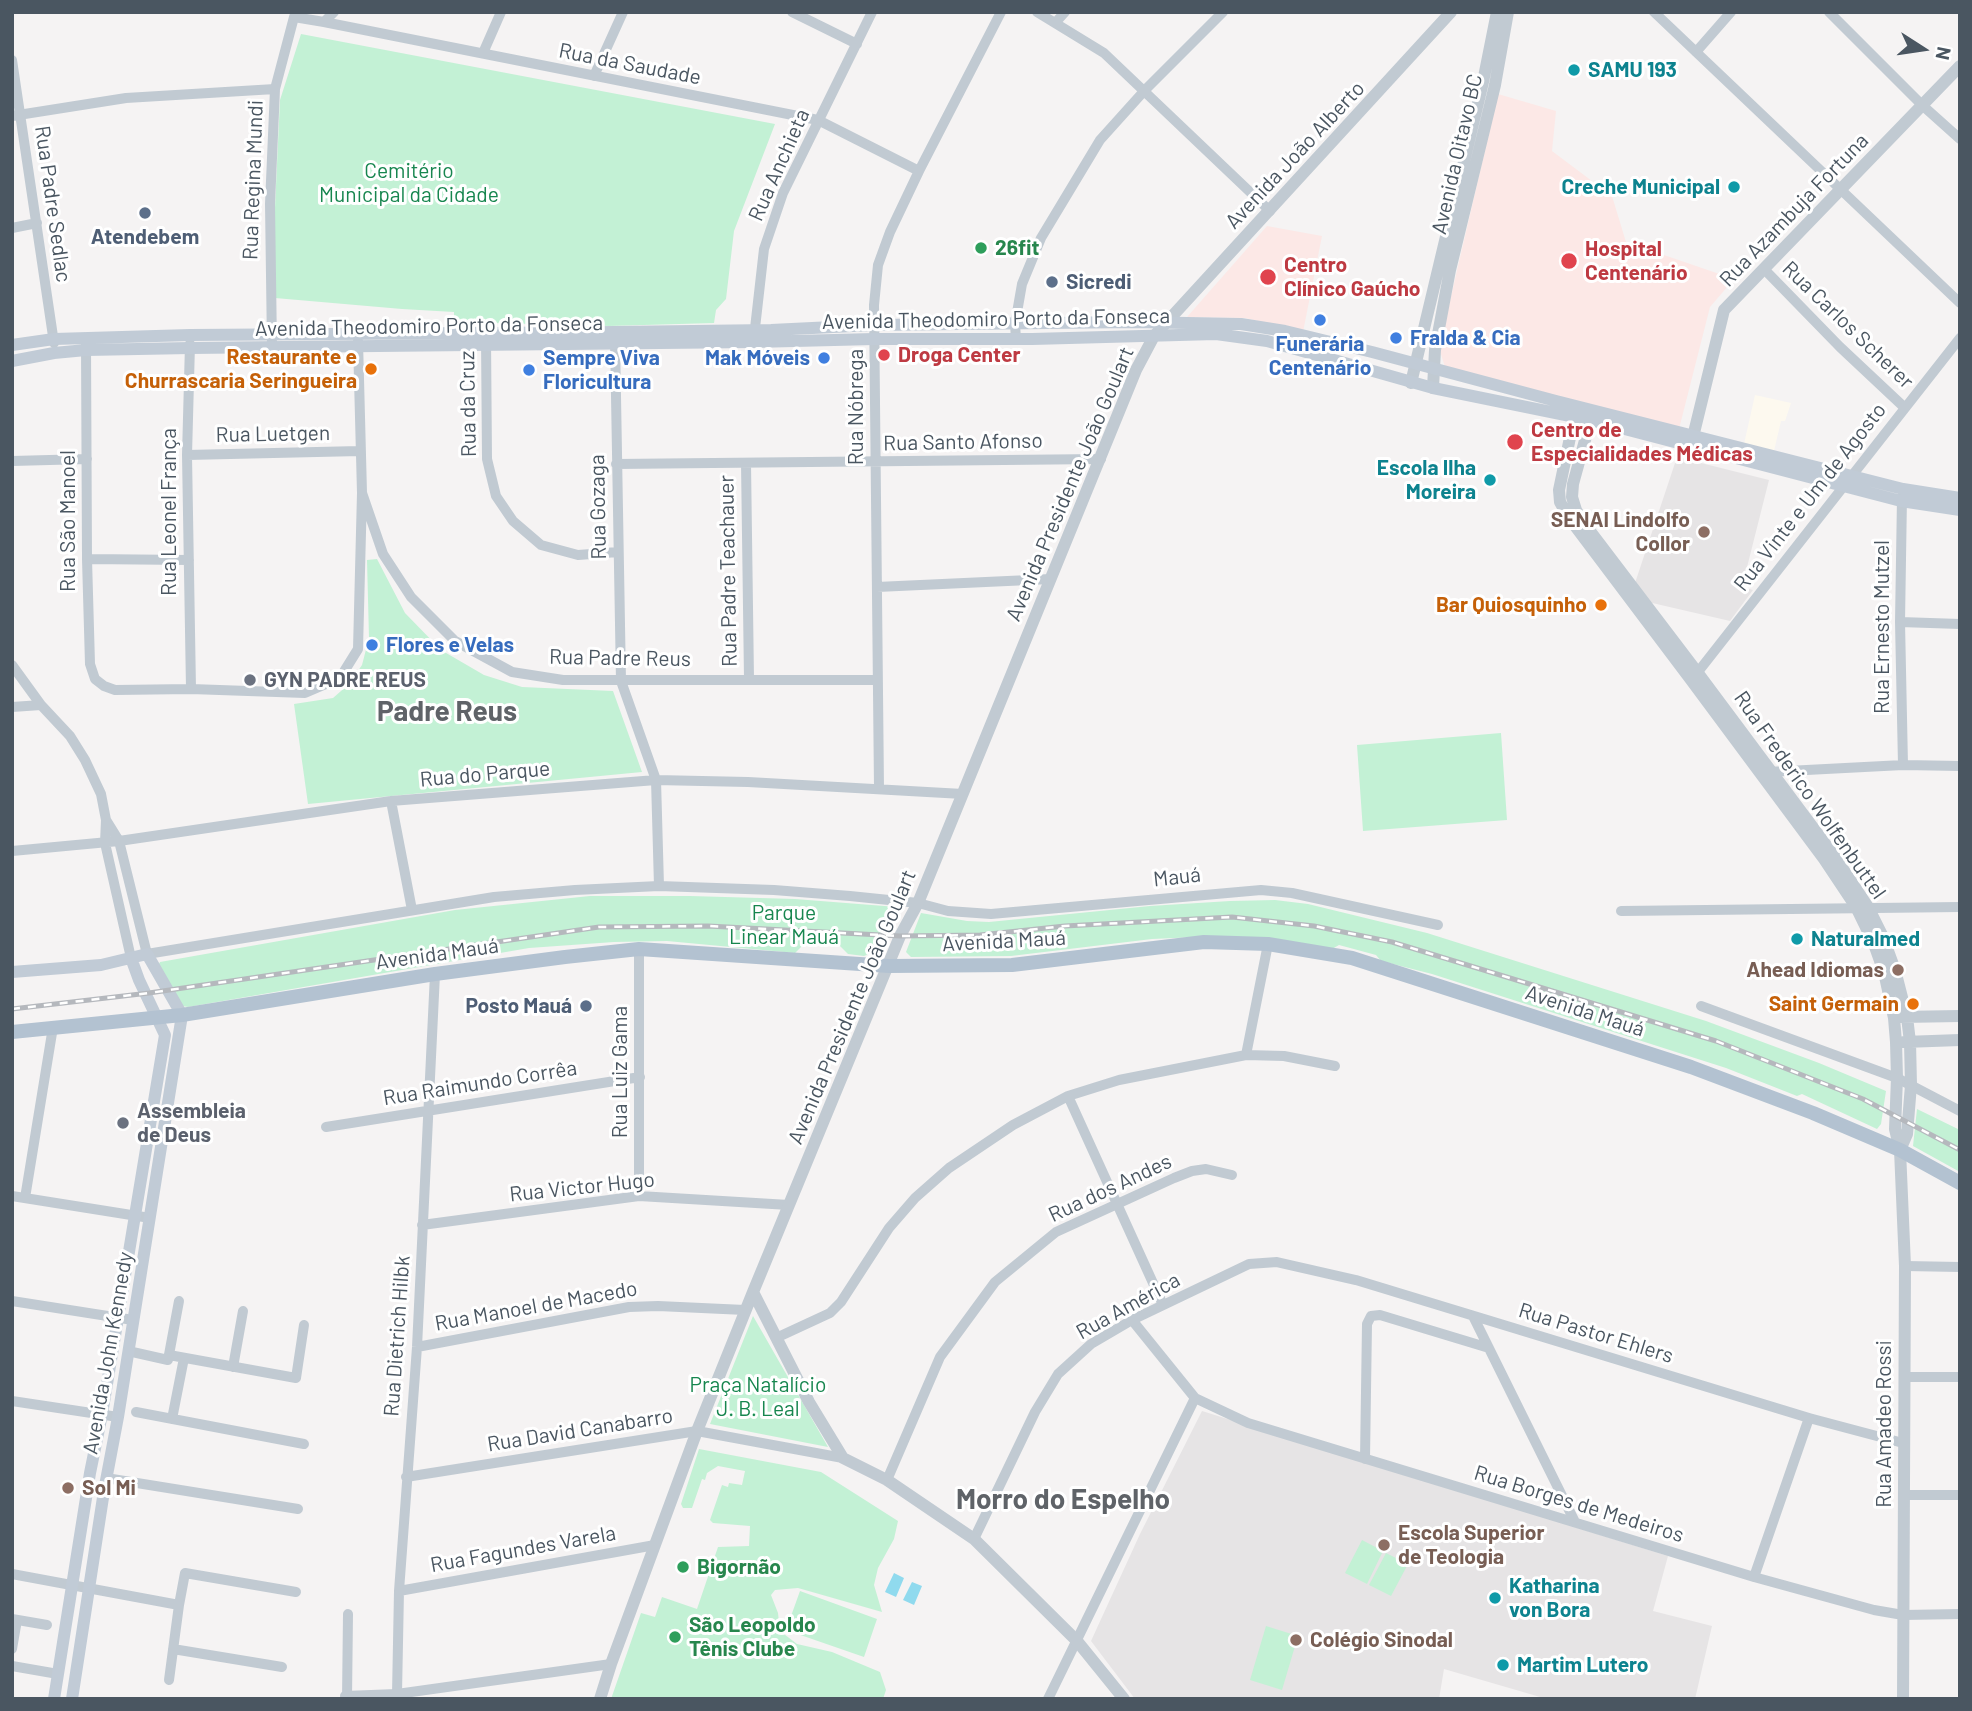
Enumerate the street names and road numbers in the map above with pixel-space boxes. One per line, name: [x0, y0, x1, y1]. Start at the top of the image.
street label: Rua da Saudade: [557, 38, 703, 90]
street label: Avenida Oitavo BC: [1426, 71, 1488, 237]
street label: Avenida João Alberto: [1220, 76, 1370, 234]
street label: Rua Regina Mundi: [238, 100, 268, 260]
street label: Rua Anchieta: [743, 105, 815, 225]
street label: Rua Padre Sedlac: [30, 124, 76, 284]
street label: Rua Azambuja Fortuna: [1714, 128, 1874, 292]
street label: Rua Carlos Scherer: [1777, 256, 1919, 394]
street label: Avenida Theodomiro Porto da Fonseca: [822, 303, 1170, 335]
street label: Avenida Theodomiro Porto da Fonseca: [255, 310, 603, 342]
street label: Avenida Presidente João Goulart: [1001, 343, 1139, 625]
street label: Rua Nóbrega: [843, 349, 869, 465]
street label: Rua da Cruz: [454, 351, 482, 457]
street label: Rua Vinte e Um de Agosto: [1729, 398, 1891, 596]
street label: Rua Luetgen: [216, 420, 330, 448]
street label: Rua Leonel França: [156, 428, 182, 596]
street label: Rua Santo Afonso: [883, 428, 1043, 456]
street label: Rua São Manoel: [55, 450, 81, 592]
street label: Rua Gozaga: [584, 454, 612, 560]
street label: Rua Padre Teachauer: [714, 475, 742, 667]
street label: Rua Ernesto Mutzel: [1869, 540, 1895, 714]
street label: Rua Padre Reus: [549, 644, 691, 672]
street label: Rua Frederico Wolfenbuttel: [1729, 686, 1891, 904]
street label: Rua do Parque: [419, 756, 551, 792]
street label: Mauá: [1152, 862, 1202, 892]
street label: Avenida Presidente João Goulart: [783, 866, 921, 1148]
street label: Avenida Mauá: [942, 925, 1066, 957]
street label: Avenida Mauá: [374, 933, 500, 975]
street label: Avenida Mauá: [1522, 980, 1648, 1042]
street label: Rua Luiz Gama: [607, 1006, 633, 1138]
street label: Rua Raimundo Corrêa: [381, 1055, 579, 1111]
street label: Rua dos Andes: [1045, 1149, 1175, 1227]
street label: Rua Victor Hugo: [508, 1167, 656, 1207]
street label: Avenida John Kennedy: [78, 1250, 138, 1456]
street label: Rua Dietrich Hilbk: [379, 1255, 415, 1417]
street label: Rua América: [1072, 1267, 1184, 1345]
street label: Rua Manoel de Macedo: [433, 1276, 639, 1336]
street label: Rua Pastor Ehlers: [1516, 1297, 1676, 1369]
street label: Rua Amadeo Rossi: [1871, 1340, 1897, 1508]
street label: Rua David Canabarro: [485, 1403, 675, 1457]
street label: Rua Borges de Medeiros: [1471, 1460, 1687, 1548]
street label: Rua Fagundes Varela: [428, 1520, 618, 1578]

